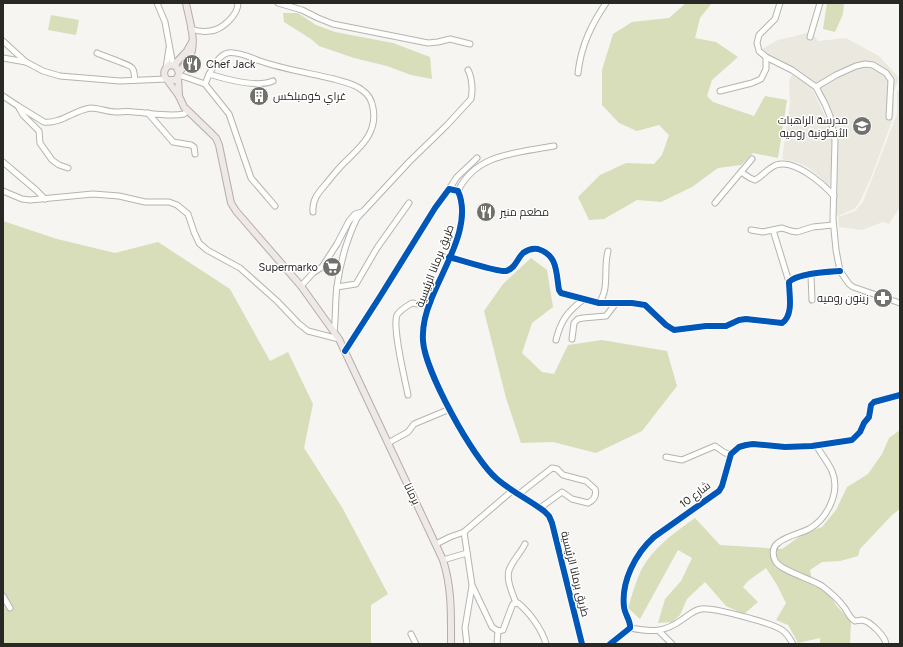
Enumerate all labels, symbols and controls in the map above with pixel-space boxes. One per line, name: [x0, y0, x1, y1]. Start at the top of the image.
restaurant icon: Chef Jack: [181, 53, 203, 75]
place label: Chef Jack: [206, 58, 256, 71]
building icon: غراي كومبلكس: [248, 85, 270, 107]
place label: غراي كومبلكس: [273, 90, 346, 105]
place label: مدرسة الراهبات الأنطونية روميه: [778, 114, 848, 140]
school or university icon: مدرسة الراهبات الأنطونية روميه: [851, 115, 873, 137]
restaurant icon: مطعم منير: [475, 201, 497, 223]
place label: مطعم منير: [499, 206, 549, 220]
street label: طريق برمانا الرئيسية: [413, 223, 457, 309]
supermarket icon: Supermarko: [321, 256, 343, 278]
place label: Supermarko: [259, 261, 318, 274]
pharmacy icon: زينون روميه: [872, 287, 894, 309]
place label: زينون روميه: [817, 292, 869, 305]
street label: شارع 10: [677, 479, 714, 512]
street label: برمانا: [401, 481, 423, 507]
street label: طريق برمانا الرئيسية: [558, 530, 592, 618]

